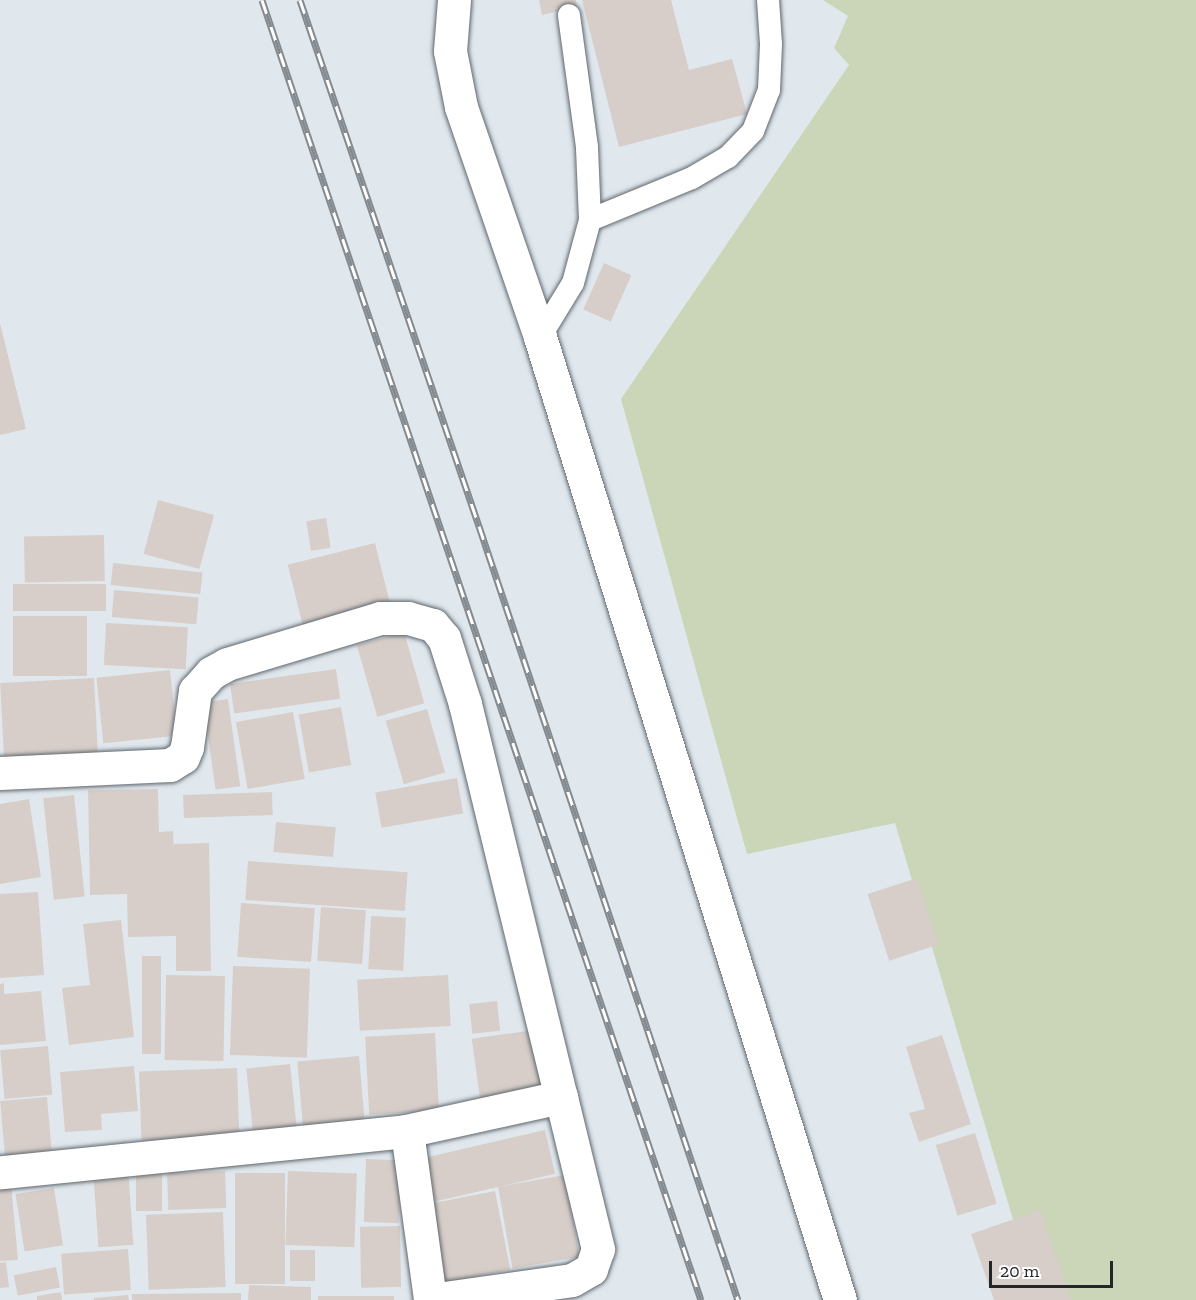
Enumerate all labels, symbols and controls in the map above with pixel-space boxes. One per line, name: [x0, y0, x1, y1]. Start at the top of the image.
scale bar: [992, 1249, 1116, 1287]
text: 20 m: [1000, 1260, 1039, 1282]

